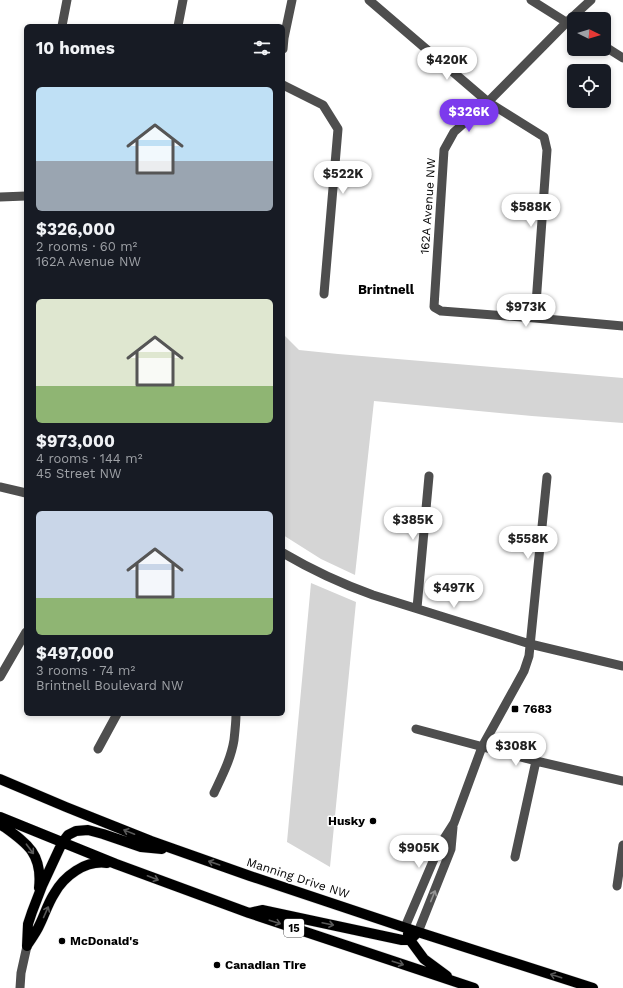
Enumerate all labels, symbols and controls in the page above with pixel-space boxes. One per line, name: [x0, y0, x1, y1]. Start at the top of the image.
north arrow: [567, 12, 611, 56]
map controls: [567, 12, 611, 108]
icon: filters: [251, 37, 273, 59]
text: 10 homes: [36, 38, 115, 58]
pin: $420K: [419, 47, 475, 81]
text: $420K: [426, 52, 468, 67]
button: locate: [567, 64, 611, 108]
pin: $326K: [441, 99, 497, 133]
text: $326K: [449, 104, 489, 119]
icon: home: [119, 113, 191, 185]
street label: 162A Avenue NW: [418, 157, 438, 255]
pin: $522K: [315, 161, 371, 195]
text: $522K: [323, 166, 363, 181]
pin: $588K: [503, 194, 559, 228]
text: $588K: [510, 199, 552, 214]
text: $326,000: [36, 219, 115, 239]
text: 2 rooms · 60 m²: [36, 239, 137, 254]
text: 162A Avenue NW: [36, 254, 141, 269]
district label: Brintnell: [358, 282, 415, 297]
pin: $973K: [498, 294, 554, 328]
text: $973K: [506, 299, 546, 314]
icon: home: [119, 325, 191, 397]
text: $973,000: [36, 431, 115, 451]
text: 4 rooms · 144 m²: [36, 451, 142, 466]
text: 45 Street NW: [36, 466, 122, 481]
pin: $385K: [385, 507, 441, 541]
text: $385K: [393, 512, 433, 527]
pin: $558K: [500, 526, 556, 560]
text: $558K: [508, 531, 548, 546]
icon: home: [119, 537, 191, 609]
pin: $497K: [426, 575, 482, 609]
text: $497K: [433, 580, 475, 595]
text: $497,000: [36, 643, 114, 663]
text: 3 rooms · 74 m²: [36, 663, 135, 678]
text: Brintnell Boulevard NW: [36, 678, 183, 693]
place label: 7683: [523, 702, 552, 716]
marker: 7683: [510, 704, 520, 714]
pin: $308K: [488, 733, 544, 767]
text: $308K: [495, 738, 537, 753]
place label: Husky: [328, 814, 365, 828]
marker: Husky: [368, 816, 378, 826]
one-way arrow: [123, 827, 135, 835]
pin: $905K: [391, 835, 447, 869]
text: $905K: [398, 840, 440, 855]
one-way arrow: [25, 843, 34, 854]
street label: Manning Drive NW: [245, 855, 352, 901]
one-way arrow: [208, 859, 221, 866]
one-way arrow: [146, 875, 158, 883]
one-way arrow: [429, 890, 437, 902]
one-way arrow: [42, 906, 50, 918]
one-way arrow: [268, 919, 281, 926]
road number: 15: [284, 919, 304, 937]
one-way arrow: [321, 921, 334, 929]
place label: McDonald's: [70, 934, 139, 948]
marker: McDonald's: [57, 936, 67, 946]
place label: Canadian Tire: [225, 958, 306, 972]
marker: Canadian Tire: [212, 960, 222, 970]
one-way arrow: [392, 960, 405, 967]
one-way arrow: [549, 972, 562, 979]

